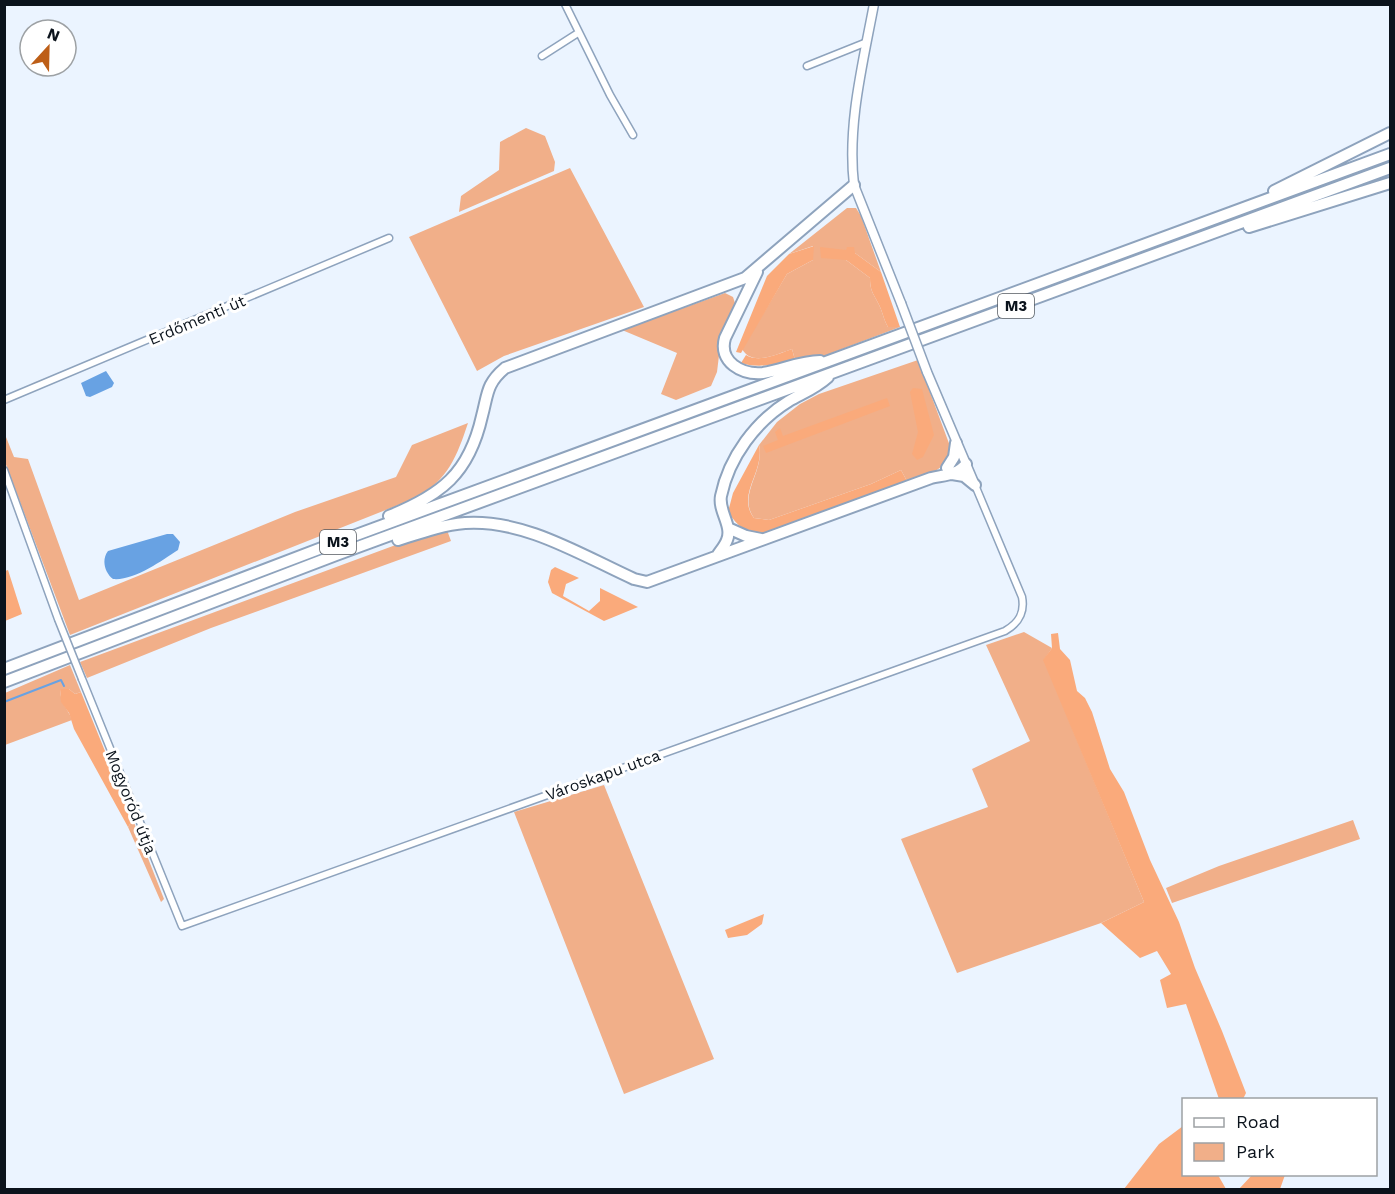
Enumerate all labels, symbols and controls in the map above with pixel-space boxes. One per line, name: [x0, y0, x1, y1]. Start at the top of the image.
north arrow: [18, 18, 78, 78]
text: N: [44, 24, 62, 46]
street label: Erdőmenti út: [146, 291, 249, 349]
road number: M3: [998, 294, 1034, 318]
road number: M3: [320, 530, 356, 554]
street label: Városkapu utca: [543, 745, 663, 805]
street label: Mogyoród útja: [101, 747, 161, 857]
legend: [1182, 1098, 1377, 1176]
text: Road: [1236, 1111, 1280, 1132]
text: Park: [1236, 1141, 1275, 1162]

